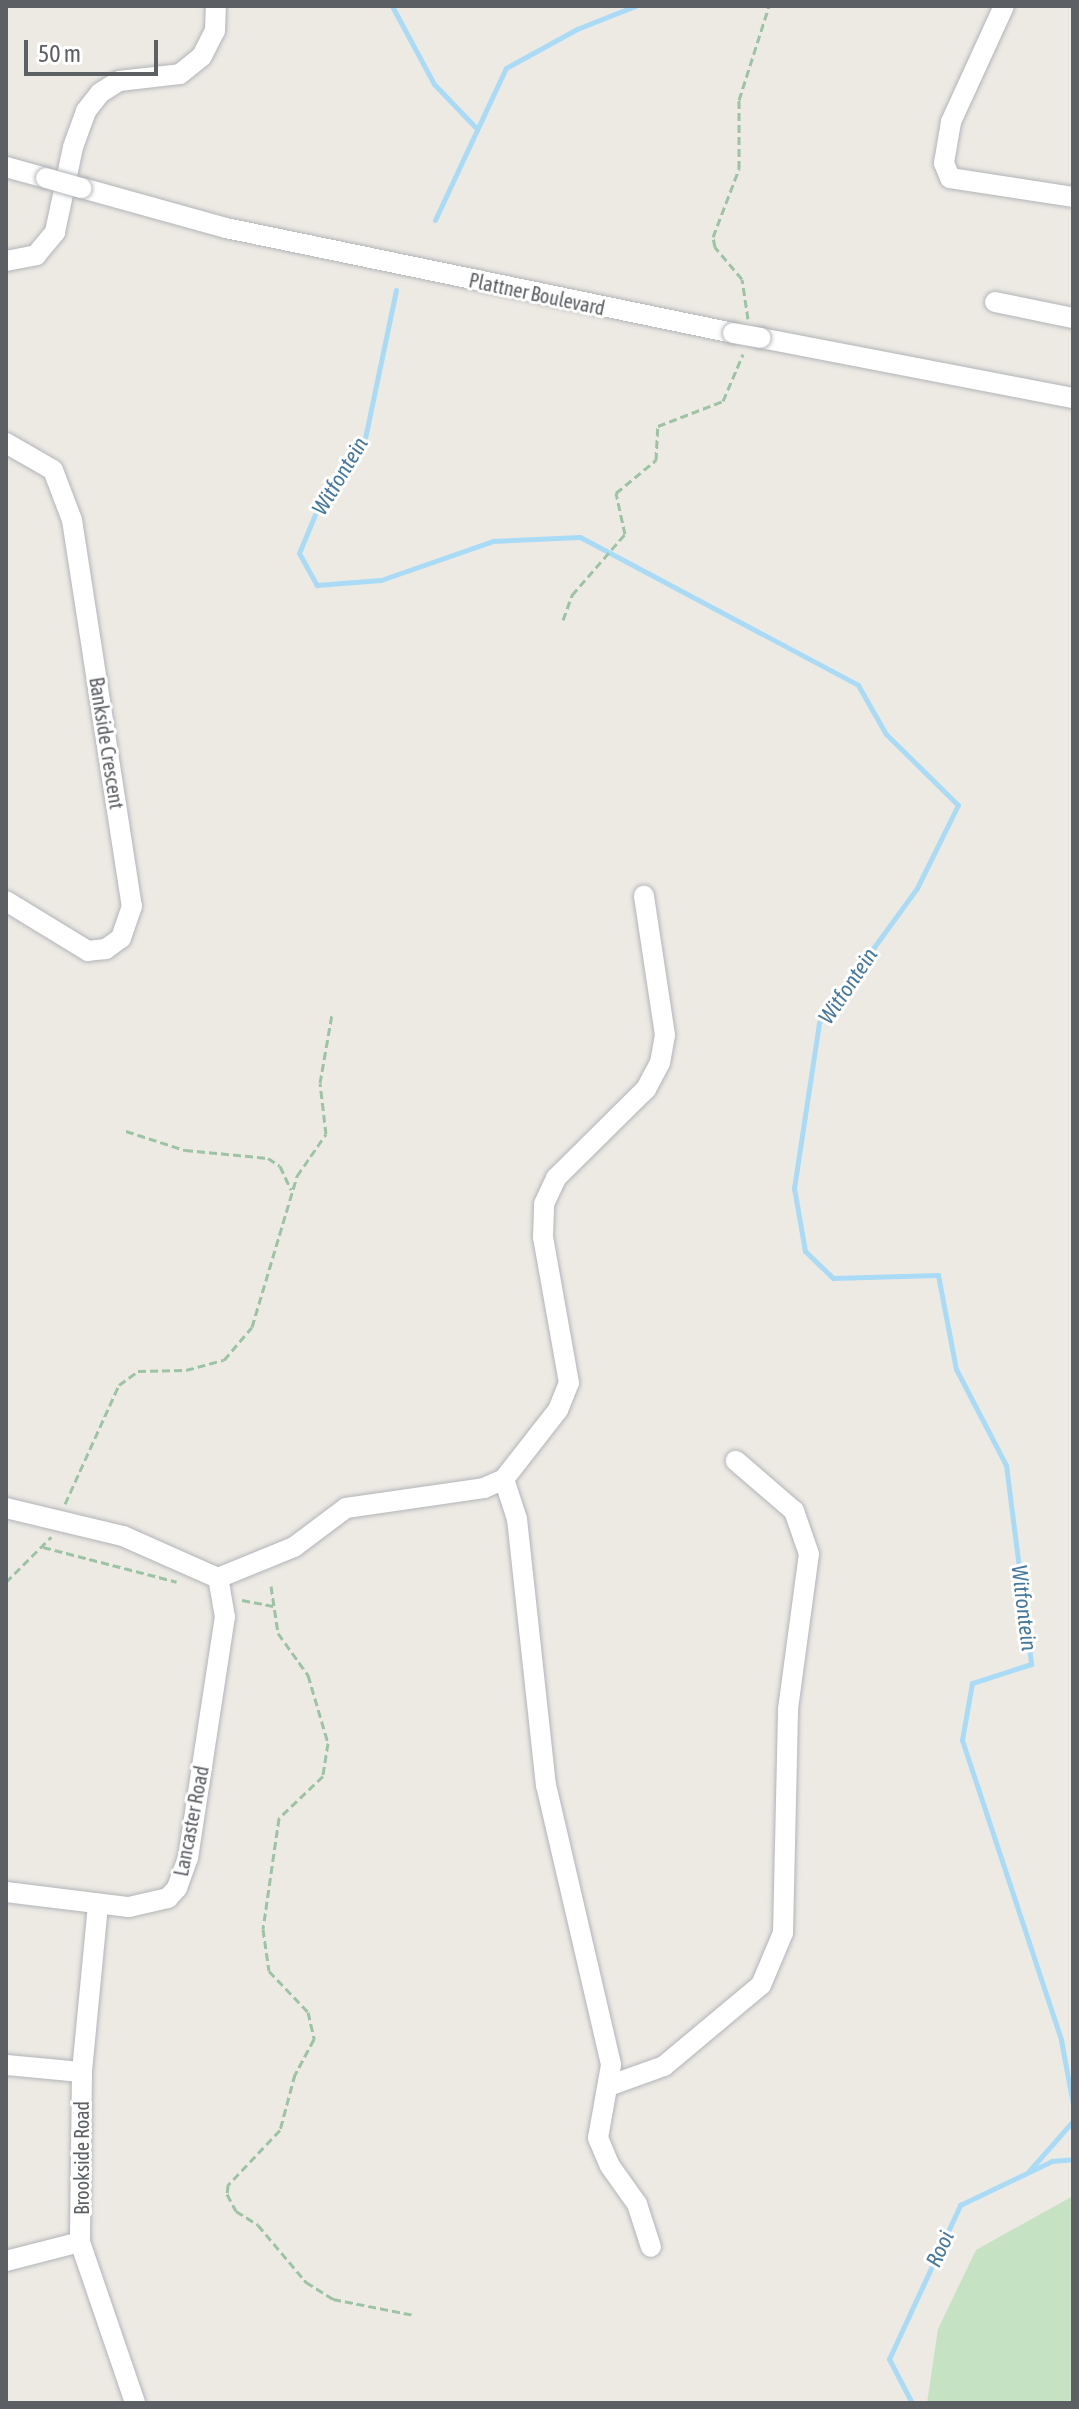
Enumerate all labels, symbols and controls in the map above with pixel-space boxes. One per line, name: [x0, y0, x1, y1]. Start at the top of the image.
scale bar: [28, 24, 162, 74]
text: 50 m: [38, 40, 81, 67]
street label: Plattner Boulevard: [467, 268, 607, 320]
water label: Witfontein: [306, 432, 374, 520]
street label: Bankside Crescent: [85, 675, 129, 811]
water label: Witfontein: [813, 943, 883, 1029]
water label: Witfontein: [1006, 1564, 1042, 1652]
street label: Lancaster Road: [169, 1764, 213, 1878]
street label: Brookside Road: [69, 2101, 93, 2215]
water label: Rooi: [920, 2227, 960, 2271]

